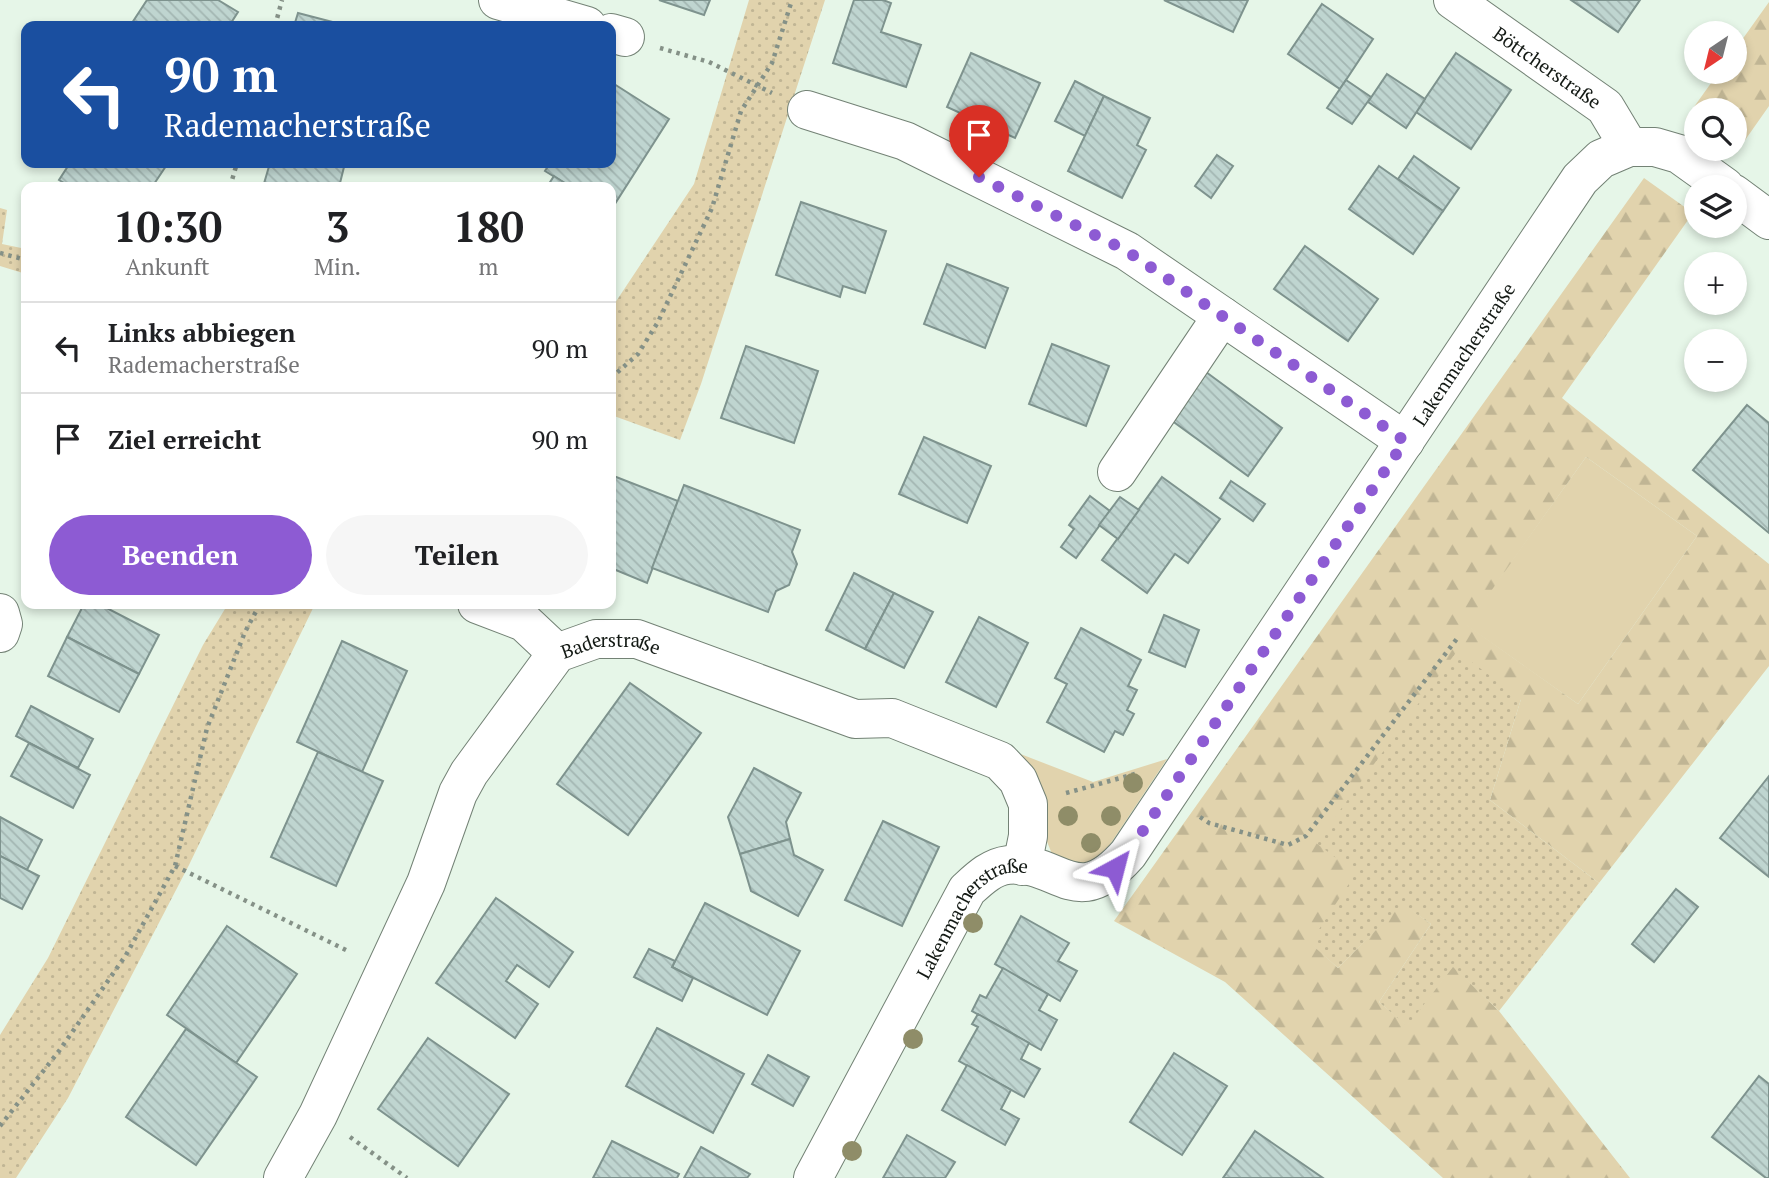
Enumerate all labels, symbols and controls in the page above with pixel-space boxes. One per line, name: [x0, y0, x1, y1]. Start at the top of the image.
street label: Böttcherstraße: [1489, 20, 1607, 114]
north arrow: [1684, 21, 1746, 84]
map controls: [1684, 21, 1747, 392]
text: 90 m: [164, 41, 278, 106]
icon: left: [49, 49, 140, 140]
button: search: [1684, 98, 1747, 161]
text: Rademacherstraße: [164, 104, 431, 146]
pin: [949, 105, 1009, 177]
icon: arrive: [960, 116, 998, 154]
button: layers: [1684, 175, 1747, 238]
text: 10:30: [113, 198, 222, 254]
text: 3: [326, 198, 349, 254]
text: 180: [453, 198, 524, 254]
text: Ankunft: [125, 251, 210, 282]
text: Min.: [314, 251, 361, 282]
text: m: [479, 251, 498, 282]
button: +: [1684, 252, 1747, 315]
street label: Lakenmacherstraße: [1406, 277, 1520, 430]
text: Links abbiegen: [108, 315, 296, 349]
icon: left: [49, 329, 87, 367]
button: −: [1684, 329, 1747, 392]
text: 90 m: [532, 331, 588, 365]
text: Rademacherstraße: [108, 349, 300, 380]
icon: arrive: [49, 420, 87, 458]
text: Ziel erreicht: [108, 422, 261, 456]
text: 90 m: [532, 422, 588, 456]
button: Beenden: [49, 515, 312, 595]
button: Teilen: [326, 515, 588, 595]
street label: Baderstraße: [557, 626, 665, 663]
position arrow: [1078, 831, 1152, 905]
street label: Lakenmacherstraße: [910, 852, 1030, 983]

